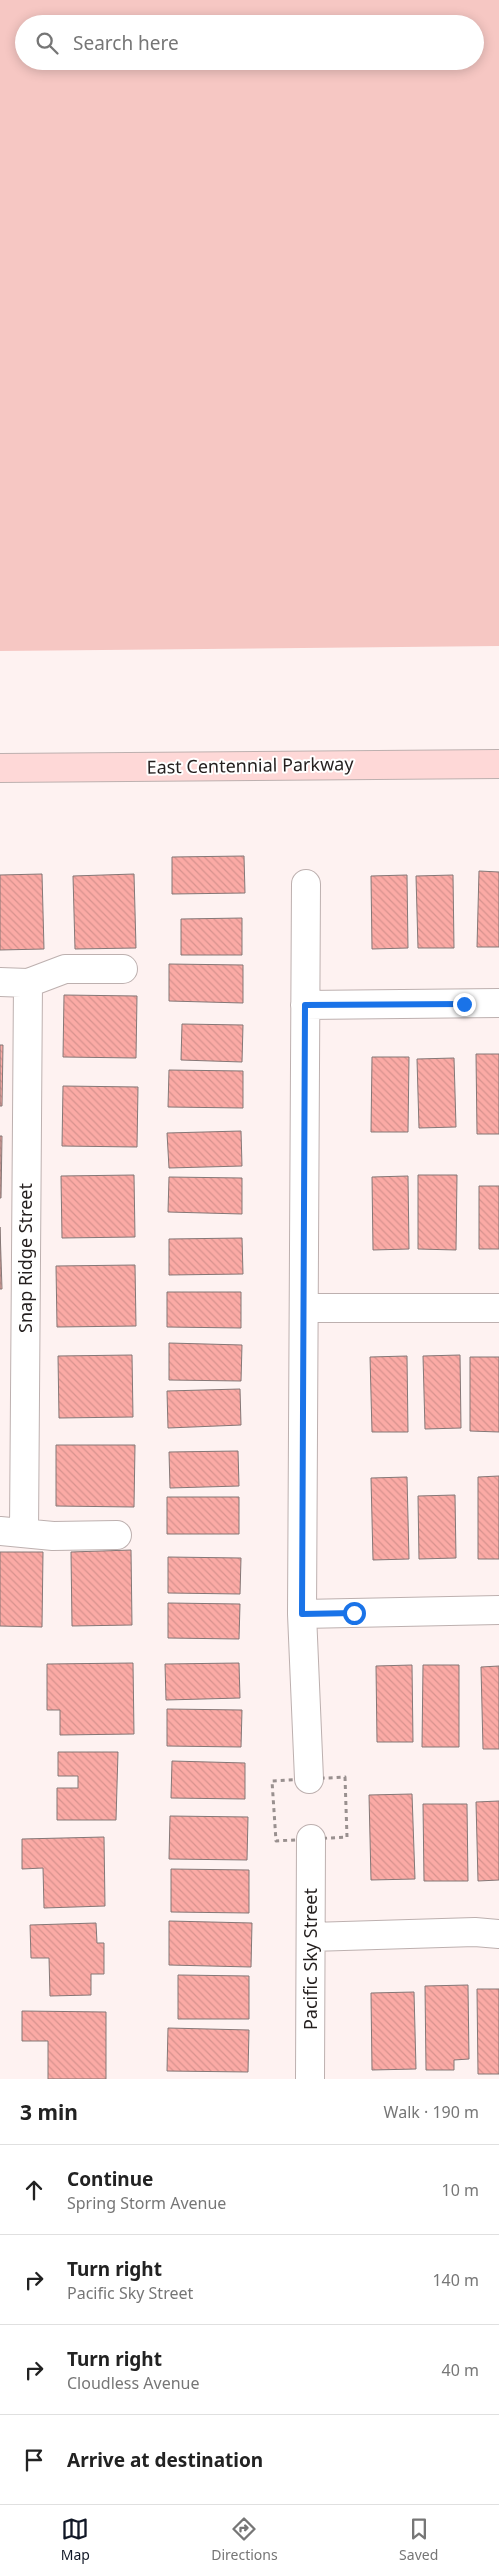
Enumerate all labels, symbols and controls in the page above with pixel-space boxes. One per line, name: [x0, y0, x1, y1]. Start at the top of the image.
search box: [15, 15, 484, 70]
icon: search: [33, 29, 61, 57]
text: Search here: [73, 30, 179, 56]
street label: East Centennial Parkway: [146, 751, 354, 779]
route end: [453, 993, 476, 1016]
street label: Snap Ridge Street: [13, 1183, 37, 1333]
route start: [343, 1602, 366, 1625]
street label: Pacific Sky Street: [298, 1887, 322, 2030]
text: 3 min: [20, 2098, 78, 2126]
text: Walk · 190 m: [384, 2101, 479, 2123]
text: Continue: [67, 2166, 153, 2192]
icon: ahead: [20, 2176, 48, 2204]
text: 10 m: [442, 2179, 479, 2201]
text: Spring Storm Avenue: [67, 2192, 226, 2214]
text: Turn right: [67, 2256, 162, 2282]
icon: right: [20, 2266, 48, 2294]
text: 140 m: [432, 2269, 479, 2291]
text: Pacific Sky Street: [67, 2282, 193, 2304]
text: Turn right: [67, 2346, 162, 2372]
icon: right: [20, 2356, 48, 2384]
text: 40 m: [442, 2359, 479, 2381]
text: Cloudless Avenue: [67, 2372, 199, 2394]
icon: arrive: [20, 2446, 48, 2474]
text: Arrive at destination: [67, 2447, 263, 2473]
tab: Map: [61, 2515, 90, 2564]
tab: Directions: [211, 2515, 278, 2564]
tab: Saved: [399, 2515, 438, 2564]

